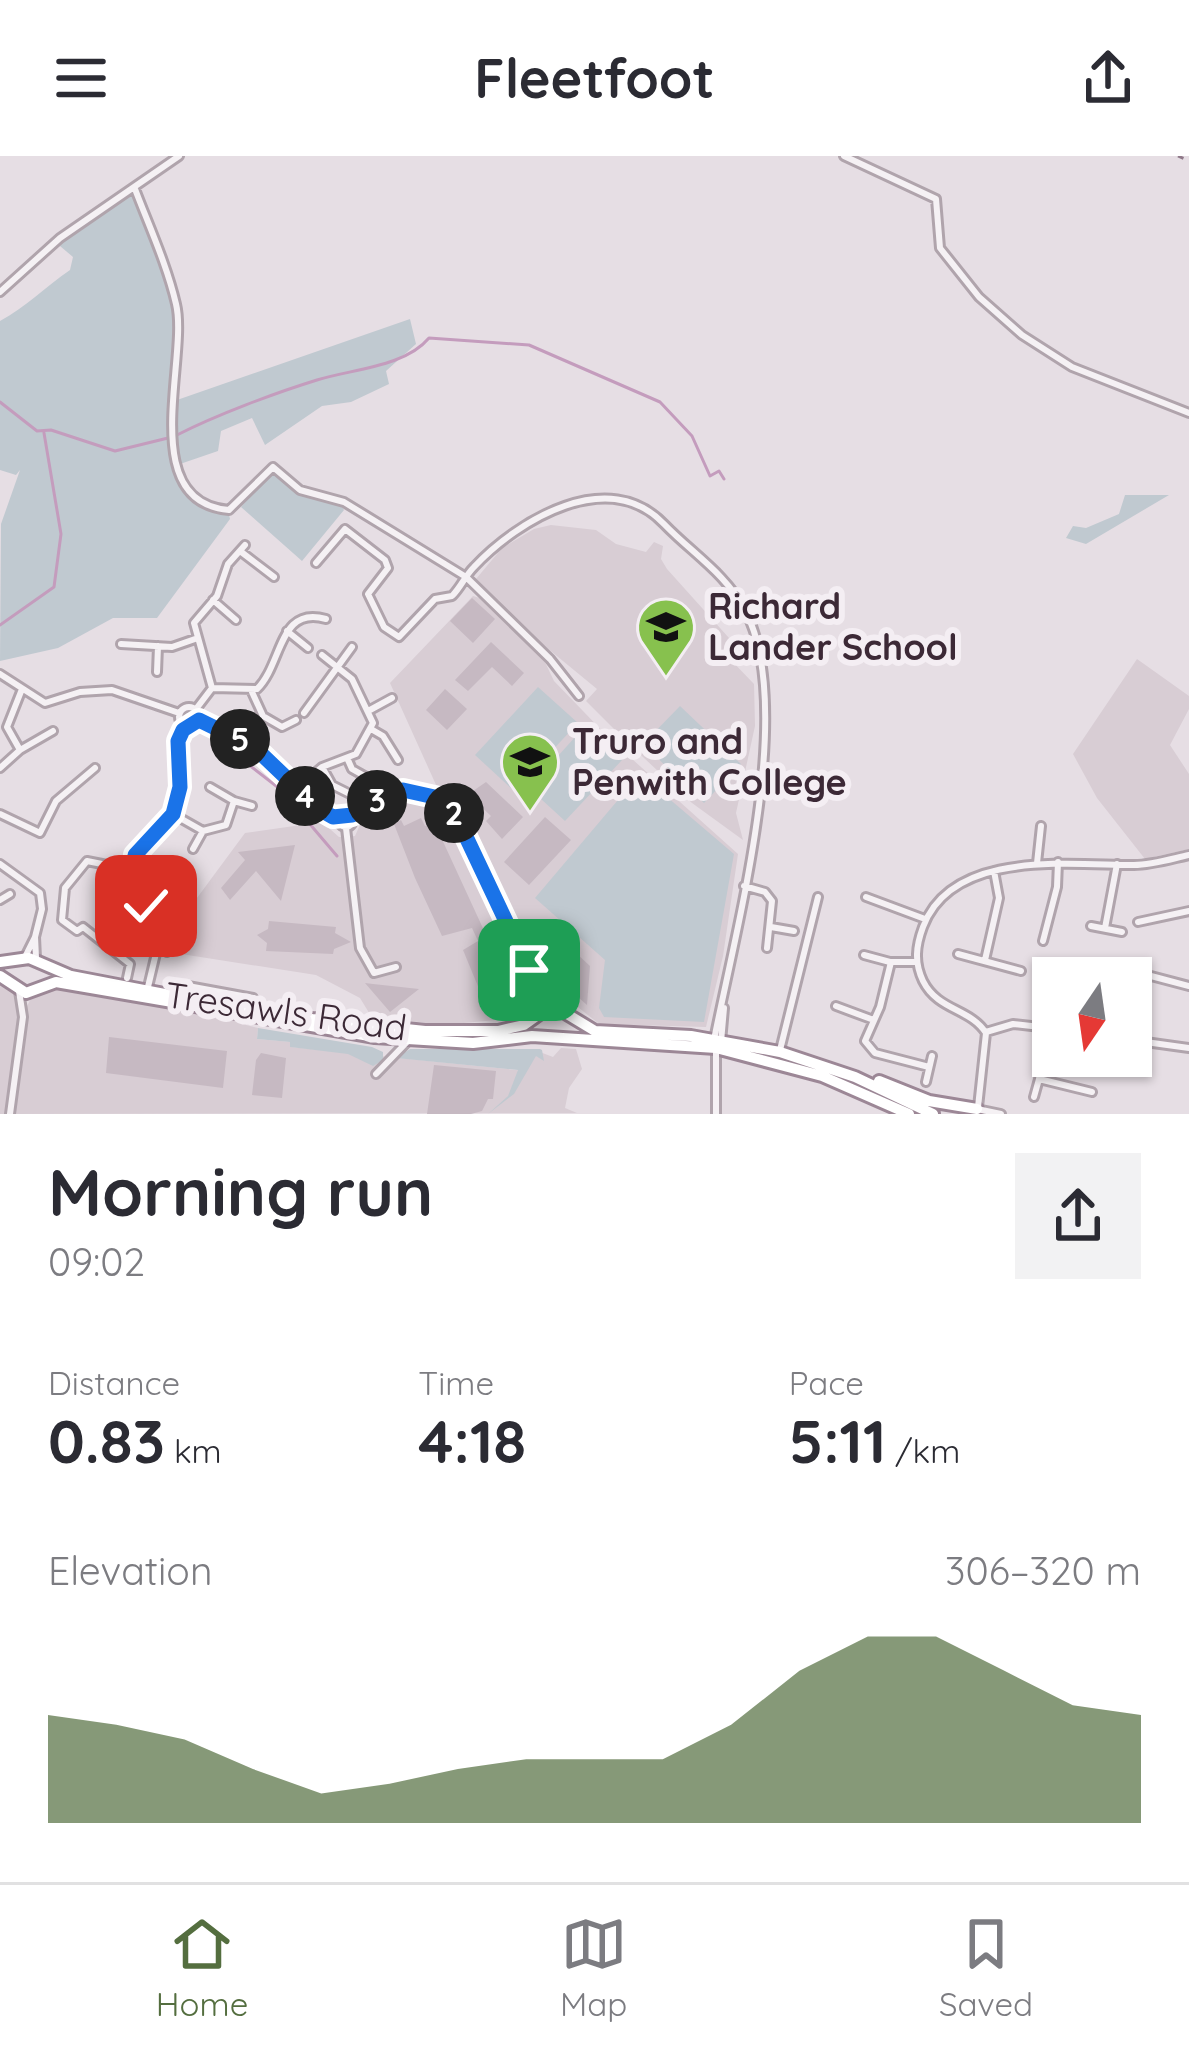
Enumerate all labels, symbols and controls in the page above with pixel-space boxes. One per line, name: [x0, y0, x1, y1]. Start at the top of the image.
text: Fleetfoot: [474, 44, 715, 112]
icon: menu: [48, 45, 114, 111]
icon: share: [1075, 45, 1141, 111]
place label: Richard Lander School: [708, 583, 958, 669]
school or university icon: Richard Lander School: [635, 596, 697, 678]
pin: 5: [210, 709, 270, 769]
text: 5: [230, 718, 250, 759]
place label: Truro and Penwith College: [572, 718, 847, 804]
school or university icon: Truro and Penwith College: [499, 731, 561, 813]
pin: 4: [275, 766, 335, 826]
pin: 3: [347, 770, 407, 830]
text: 4: [295, 775, 315, 816]
text: 3: [368, 779, 386, 820]
pin: 2: [424, 783, 484, 843]
text: 2: [445, 792, 463, 833]
pin: [95, 855, 197, 957]
icon: check: [113, 873, 179, 939]
pin: [478, 919, 580, 1021]
icon: arrive: [496, 937, 562, 1003]
north arrow: [1032, 957, 1152, 1077]
map controls: [1032, 957, 1152, 1077]
street label: Tresawls Road: [163, 971, 410, 1050]
text: Morning run: [48, 1150, 433, 1233]
button: share: [1015, 1153, 1141, 1279]
text: 09:02: [48, 1237, 145, 1286]
text: Distance: [48, 1362, 180, 1403]
text: Time: [418, 1362, 494, 1403]
text: Pace: [789, 1362, 864, 1403]
text: 0.83: [48, 1403, 165, 1478]
text: 4:18: [418, 1403, 526, 1478]
text: 5:11: [789, 1403, 886, 1478]
text: km: [165, 1430, 222, 1471]
text: /km: [886, 1430, 960, 1471]
text: Elevation: [48, 1546, 212, 1595]
text: 306–320 m: [945, 1546, 1141, 1595]
tab: Home: [156, 1911, 248, 2024]
tab: Map: [560, 1911, 627, 2024]
tab: Saved: [939, 1911, 1033, 2024]

